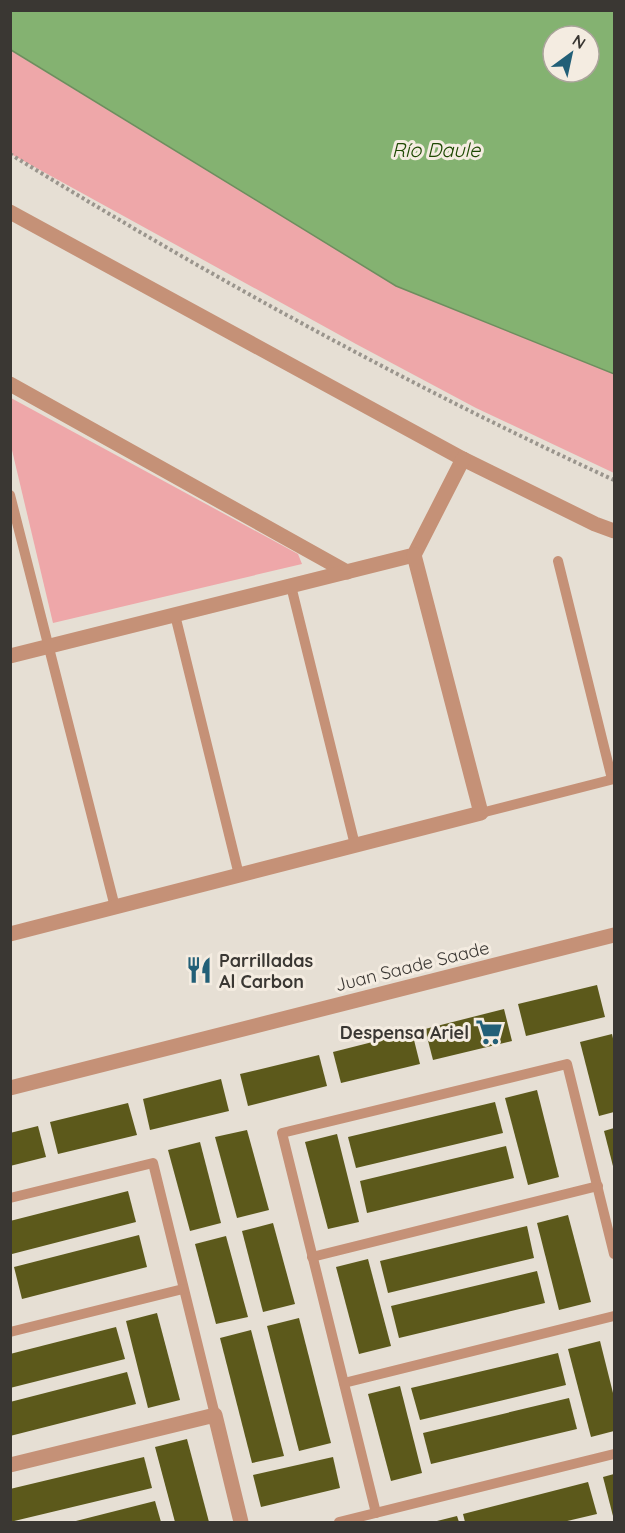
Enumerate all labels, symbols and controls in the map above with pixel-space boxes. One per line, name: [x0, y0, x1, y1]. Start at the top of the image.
north arrow: [541, 24, 601, 84]
text: N: [569, 30, 590, 53]
water label: Río Daule: [392, 137, 481, 162]
street label: Juan Saade Saade: [333, 936, 491, 996]
place label: Parrilladas Al Carbon: [219, 949, 314, 993]
restaurant icon: Parrilladas Al Carbon: [184, 955, 214, 985]
supermarket icon: Despensa Ariel: [474, 1017, 504, 1047]
place label: Despensa Ariel: [340, 1021, 469, 1044]

